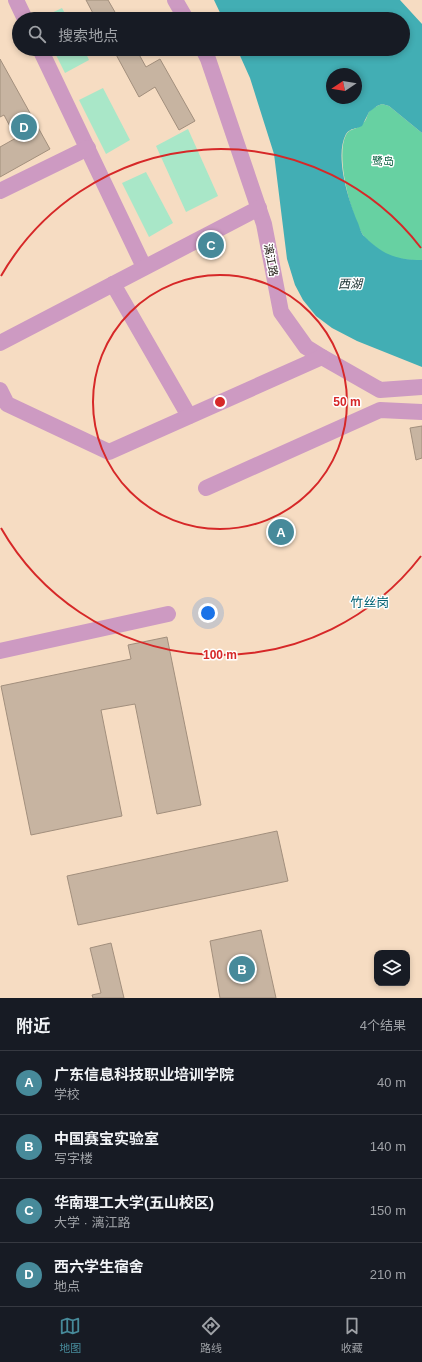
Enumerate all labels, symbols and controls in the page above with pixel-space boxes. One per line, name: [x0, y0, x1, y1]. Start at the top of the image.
search box: [12, 12, 410, 56]
icon: search: [26, 23, 48, 45]
text: 搜索地点: [58, 27, 118, 44]
north arrow: [326, 68, 362, 104]
pin: D: [11, 112, 37, 142]
park label: 鹭岛: [372, 155, 394, 167]
pin: C: [198, 230, 224, 260]
street label: 漓江路: [262, 243, 280, 277]
water label: 西湖: [338, 277, 364, 291]
centre of rings: [213, 395, 227, 409]
text: 50 m: [333, 395, 361, 409]
pin: A: [268, 517, 294, 547]
district label: 竹丝岗: [350, 595, 390, 610]
your location: [198, 603, 218, 623]
text: 100 m: [203, 648, 237, 662]
map controls: [374, 950, 410, 986]
button: layers: [374, 950, 410, 986]
pin: B: [229, 954, 255, 984]
text: 附近: [16, 1017, 50, 1036]
text: 4个结果: [360, 1018, 406, 1033]
text: 广东信息科技职业培训学院: [54, 1066, 234, 1083]
text: A: [24, 1075, 34, 1090]
text: 40 m: [377, 1075, 406, 1090]
text: 学校: [54, 1087, 80, 1102]
text: 中国赛宝实验室: [54, 1130, 159, 1147]
text: B: [24, 1139, 34, 1154]
text: 140 m: [370, 1139, 406, 1154]
text: 写字楼: [54, 1151, 93, 1166]
text: 华南理工大学(五山校区): [54, 1194, 214, 1211]
text: C: [24, 1203, 34, 1218]
text: 150 m: [370, 1203, 406, 1218]
text: 大学 · 漓江路: [54, 1215, 131, 1230]
text: 西六学生宿舍: [54, 1258, 144, 1275]
text: D: [24, 1267, 34, 1282]
text: 210 m: [370, 1267, 406, 1282]
text: 地点: [54, 1279, 80, 1294]
tab: 地图: [59, 1315, 81, 1355]
tab: 路线: [200, 1315, 222, 1355]
tab: 收藏: [341, 1315, 363, 1355]

